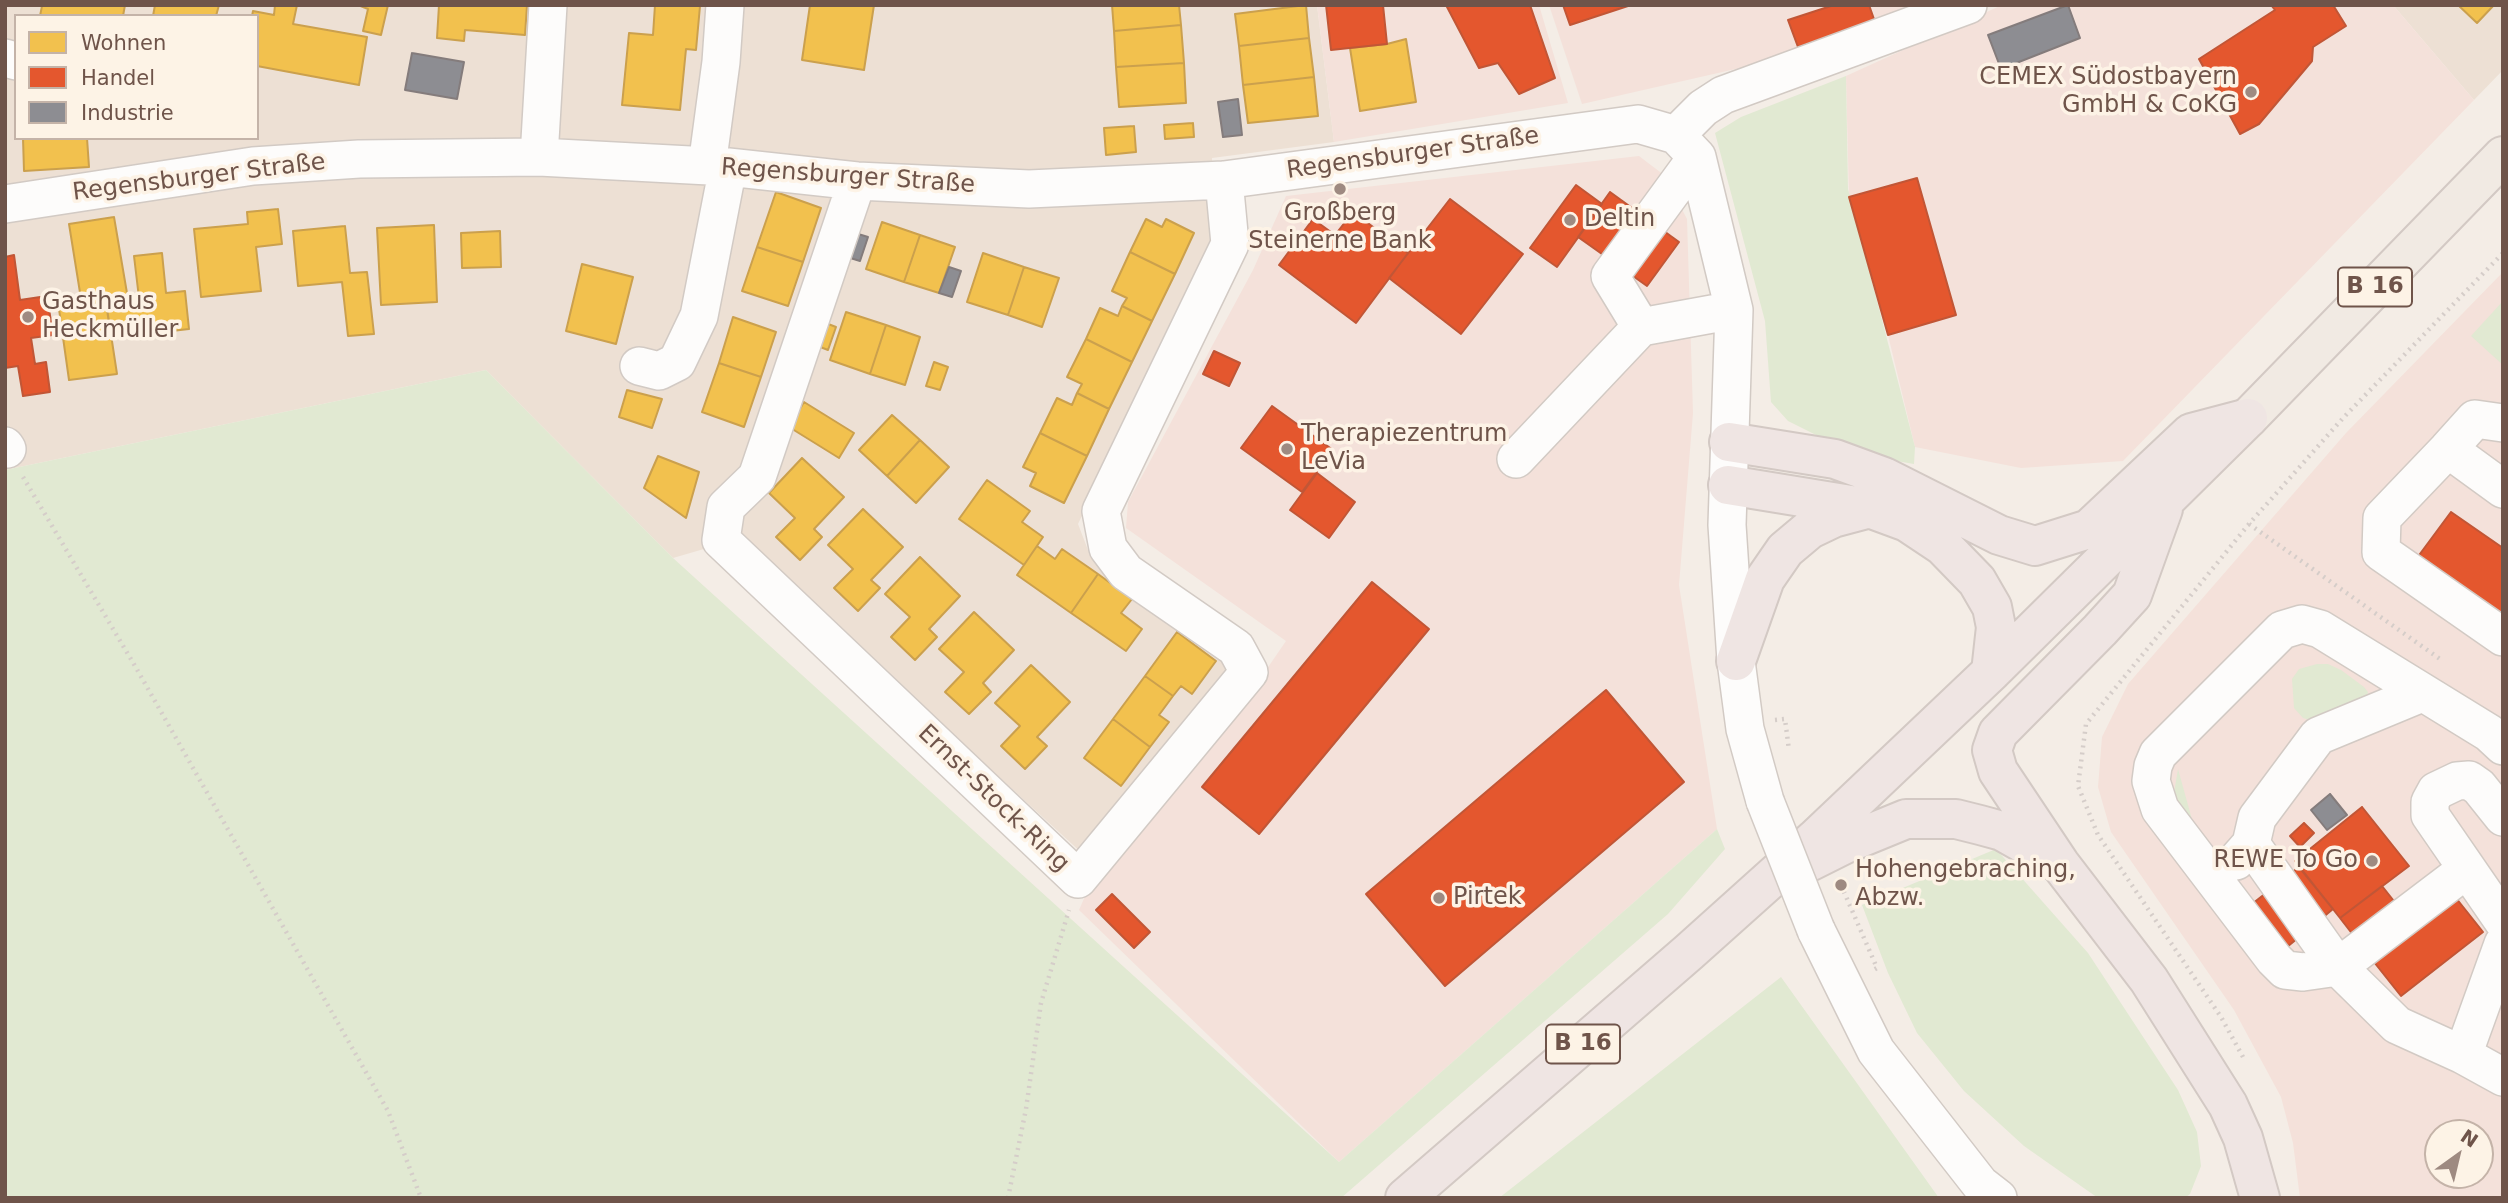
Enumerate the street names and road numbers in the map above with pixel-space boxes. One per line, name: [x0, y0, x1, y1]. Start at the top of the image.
street label: Regensburger Straße: [1285, 122, 1541, 186]
street label: Regensburger Straße: [71, 148, 327, 208]
street label: Regensburger Straße: [720, 154, 976, 200]
road number: B 16: [2338, 268, 2412, 306]
street label: Ernst-Stock-Ring: [911, 719, 1075, 879]
road number: B 16: [1546, 1024, 1620, 1064]

